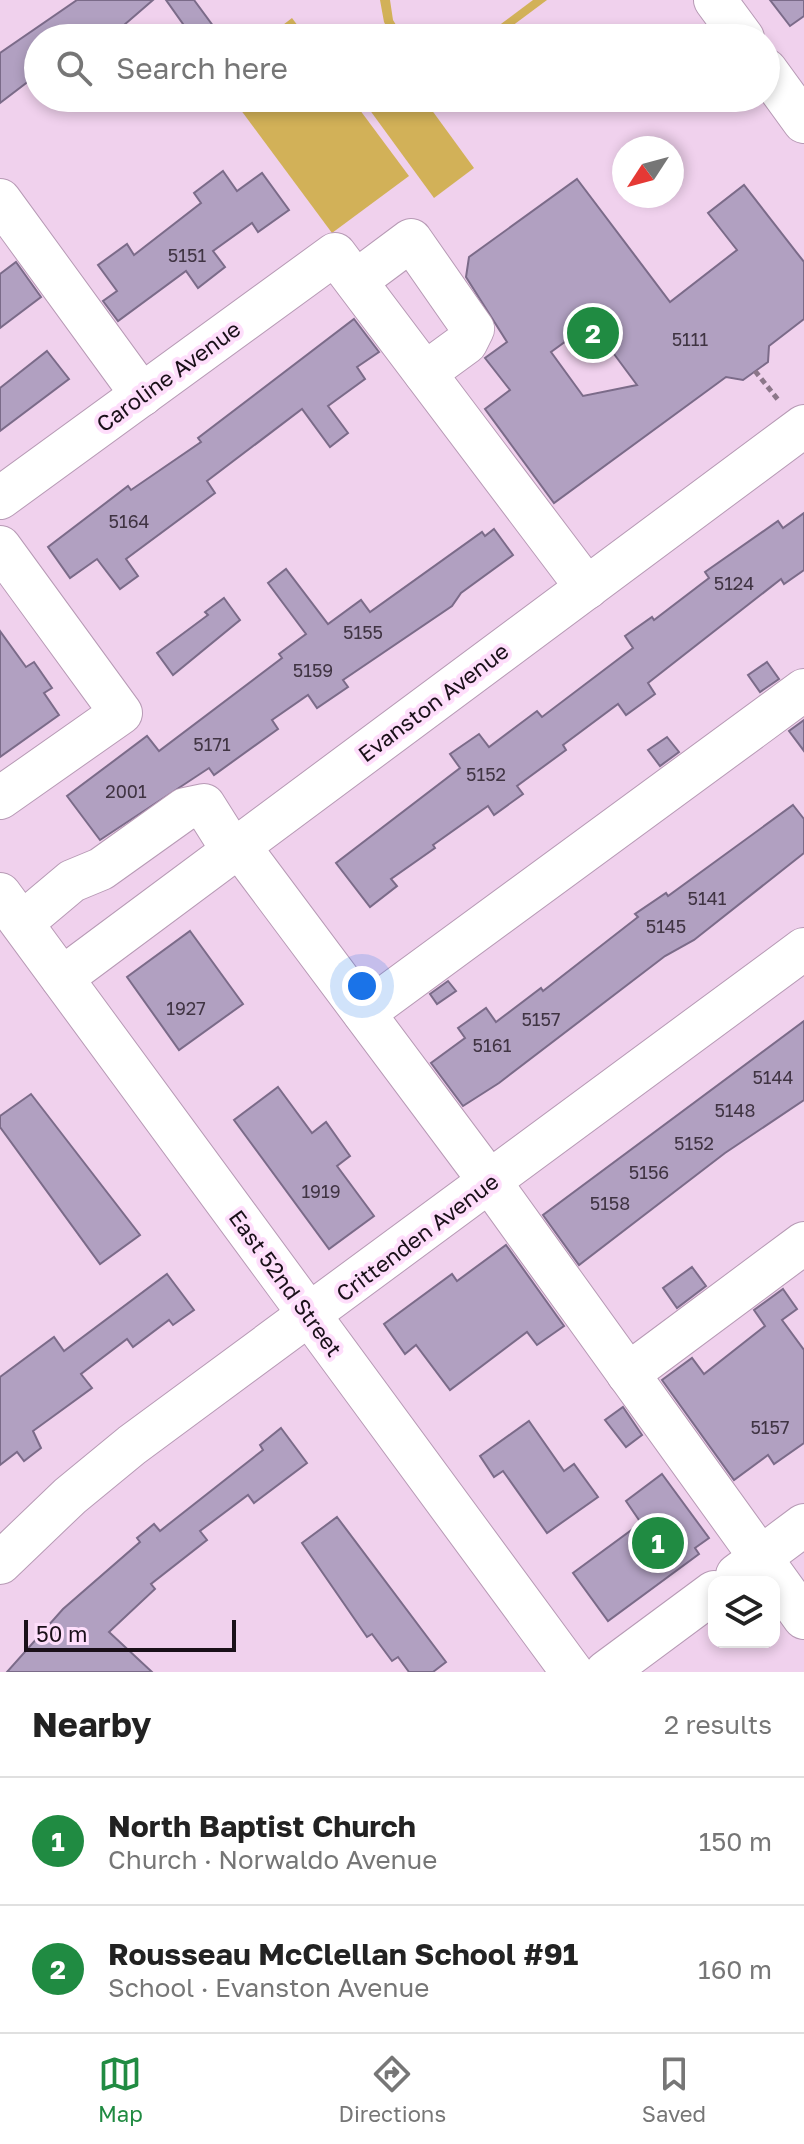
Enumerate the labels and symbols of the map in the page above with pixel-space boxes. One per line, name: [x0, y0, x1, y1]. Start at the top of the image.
north arrow: [612, 136, 684, 208]
house number: 5151: [168, 244, 206, 266]
pin: 2: [567, 303, 619, 363]
street label: Caroline Avenue: [91, 315, 245, 437]
house number: 5111: [672, 328, 709, 350]
house number: 5164: [108, 510, 150, 532]
house number: 5124: [714, 572, 754, 594]
house number: 5155: [343, 621, 383, 643]
street label: Evanston Avenue: [353, 637, 513, 767]
house number: 5159: [293, 659, 333, 681]
house number: 5171: [193, 733, 231, 755]
house number: 5152: [466, 763, 506, 785]
house number: 2001: [105, 780, 147, 802]
house number: 5141: [688, 887, 727, 909]
house number: 5145: [646, 915, 686, 937]
your location: [342, 966, 382, 1006]
house number: 1927: [166, 997, 206, 1019]
house number: 5157: [521, 1008, 561, 1030]
house number: 5161: [473, 1034, 512, 1056]
house number: 5144: [752, 1066, 794, 1088]
house number: 5148: [714, 1099, 756, 1121]
house number: 5152: [674, 1132, 714, 1154]
house number: 5156: [629, 1161, 669, 1183]
street label: Crittenden Avenue: [331, 1167, 503, 1307]
house number: 1919: [301, 1180, 341, 1202]
house number: 5158: [590, 1192, 630, 1214]
street label: East 52nd Street: [224, 1204, 348, 1362]
house number: 5157: [750, 1416, 790, 1438]
pin: 1: [632, 1513, 684, 1573]
scale bar: [24, 1616, 236, 1652]

